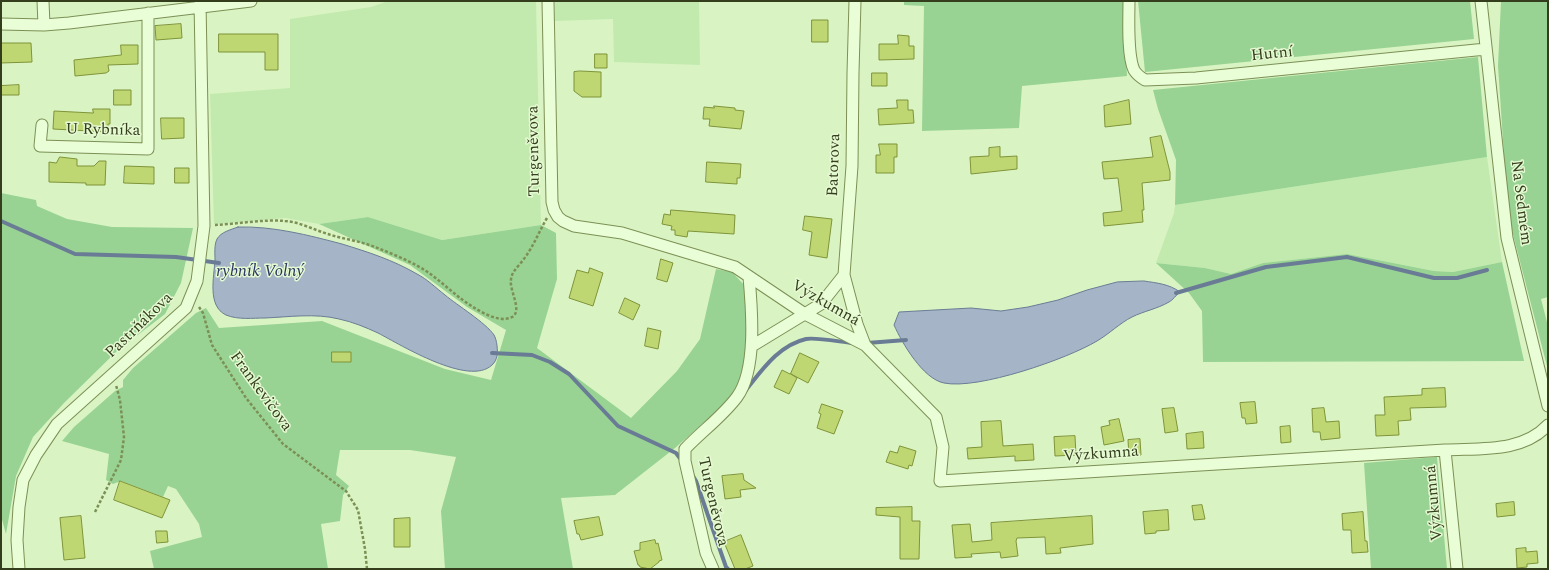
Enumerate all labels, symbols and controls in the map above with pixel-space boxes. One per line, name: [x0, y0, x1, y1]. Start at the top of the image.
street label: Hutní: [1250, 43, 1294, 67]
street label: Turgeněvova: [525, 105, 545, 197]
street label: U Rybníka: [65, 121, 141, 141]
street label: Batorova: [824, 133, 846, 197]
street label: Na Sedmém: [1505, 160, 1535, 246]
water label: rybník Volný: [216, 263, 304, 283]
street label: Výzkumná: [787, 277, 863, 331]
street label: Pastrňákova: [102, 289, 178, 363]
street label: Frankevičova: [225, 348, 295, 436]
street label: Výzkumná: [1063, 443, 1139, 467]
street label: Turgeněvova: [692, 455, 732, 549]
street label: Výzkumná: [1422, 464, 1448, 542]

